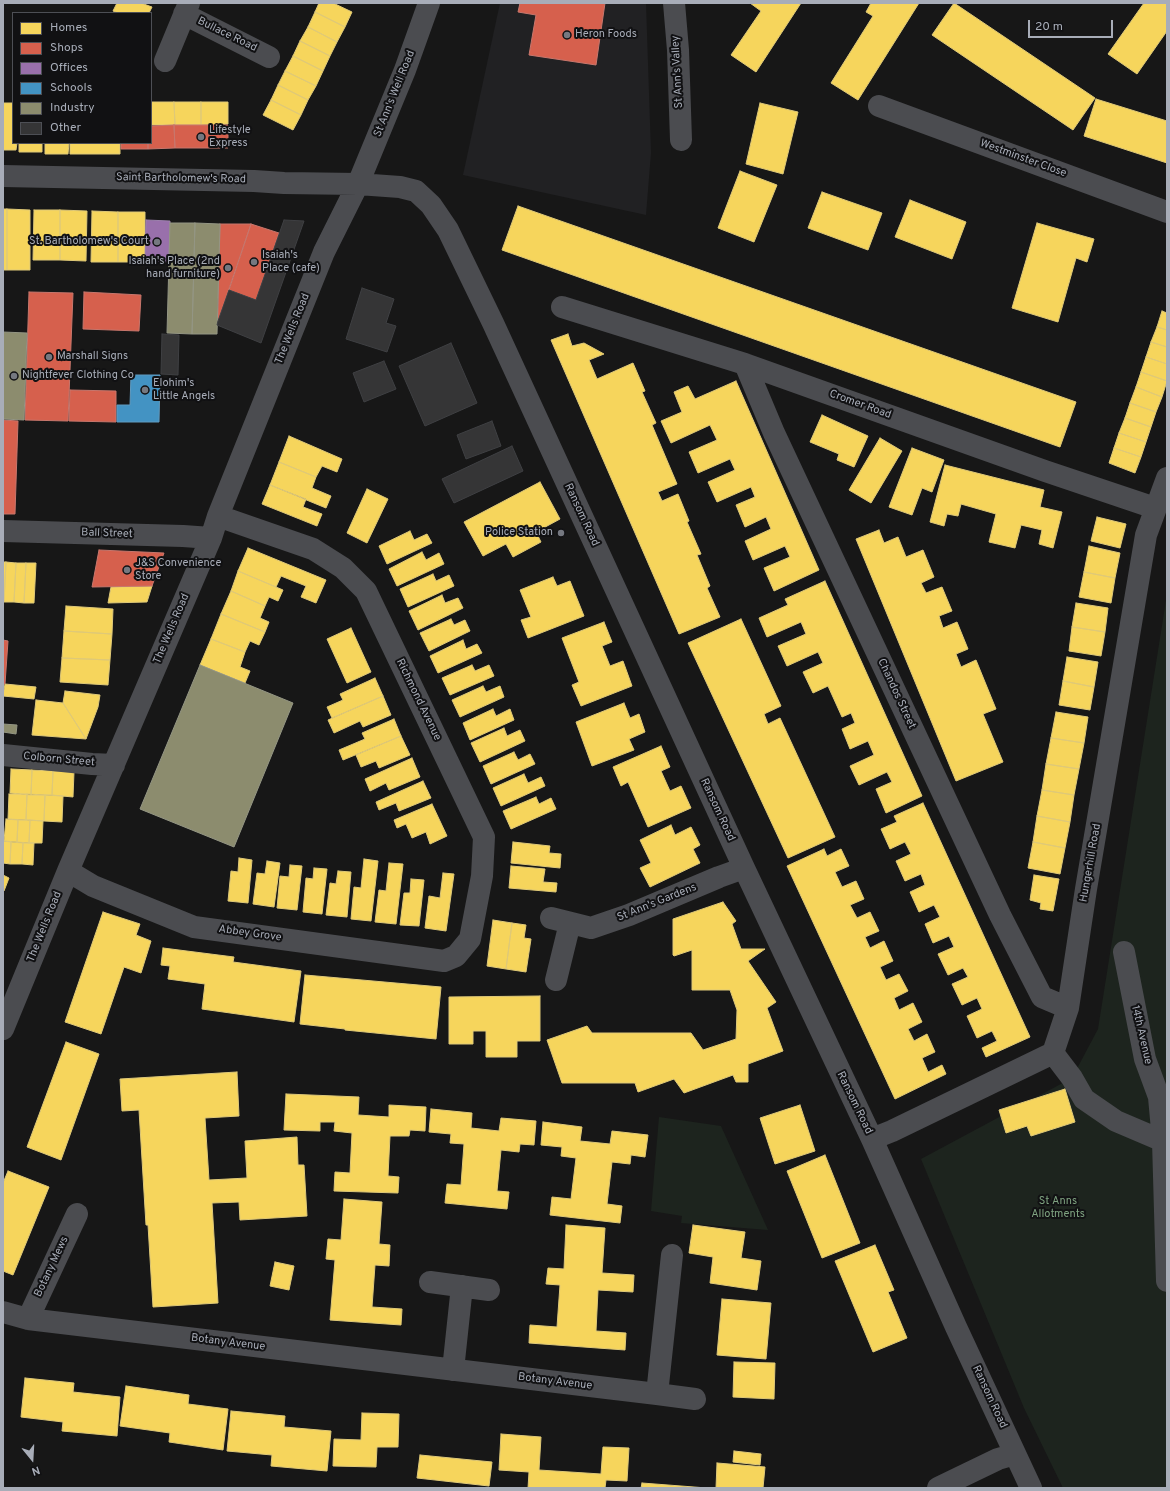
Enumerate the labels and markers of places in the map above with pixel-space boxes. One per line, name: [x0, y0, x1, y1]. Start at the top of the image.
place label: Heron Foods: [575, 28, 637, 42]
marker: Heron Foods: [562, 30, 572, 40]
place label: Lifestyle Express: [209, 124, 251, 150]
marker: Lifestyle Express: [196, 132, 206, 142]
place label: St. Bartholomew's Court: [29, 235, 149, 249]
marker: St. Bartholomew's Court: [152, 237, 162, 247]
place label: Isaiah's Place (cafe): [262, 249, 320, 275]
place label: Isaiah's Place (2nd hand furniture): [129, 255, 220, 281]
marker: Isaiah's Place (cafe): [249, 257, 259, 267]
marker: Isaiah's Place (2nd hand furniture): [223, 263, 233, 273]
place label: Marshall Signs: [57, 350, 128, 364]
marker: Marshall Signs: [44, 352, 54, 362]
place label: Nightfever Clothing Co: [22, 369, 134, 383]
marker: Nightfever Clothing Co: [9, 371, 19, 381]
place label: Elohim's Little Angels: [153, 377, 215, 403]
marker: Elohim's Little Angels: [140, 385, 150, 395]
place label: Police Station: [485, 526, 553, 540]
marker: Police Station: [556, 528, 566, 538]
place label: J&S Convenience Store: [135, 557, 221, 583]
marker: J&S Convenience Store: [122, 565, 132, 575]

